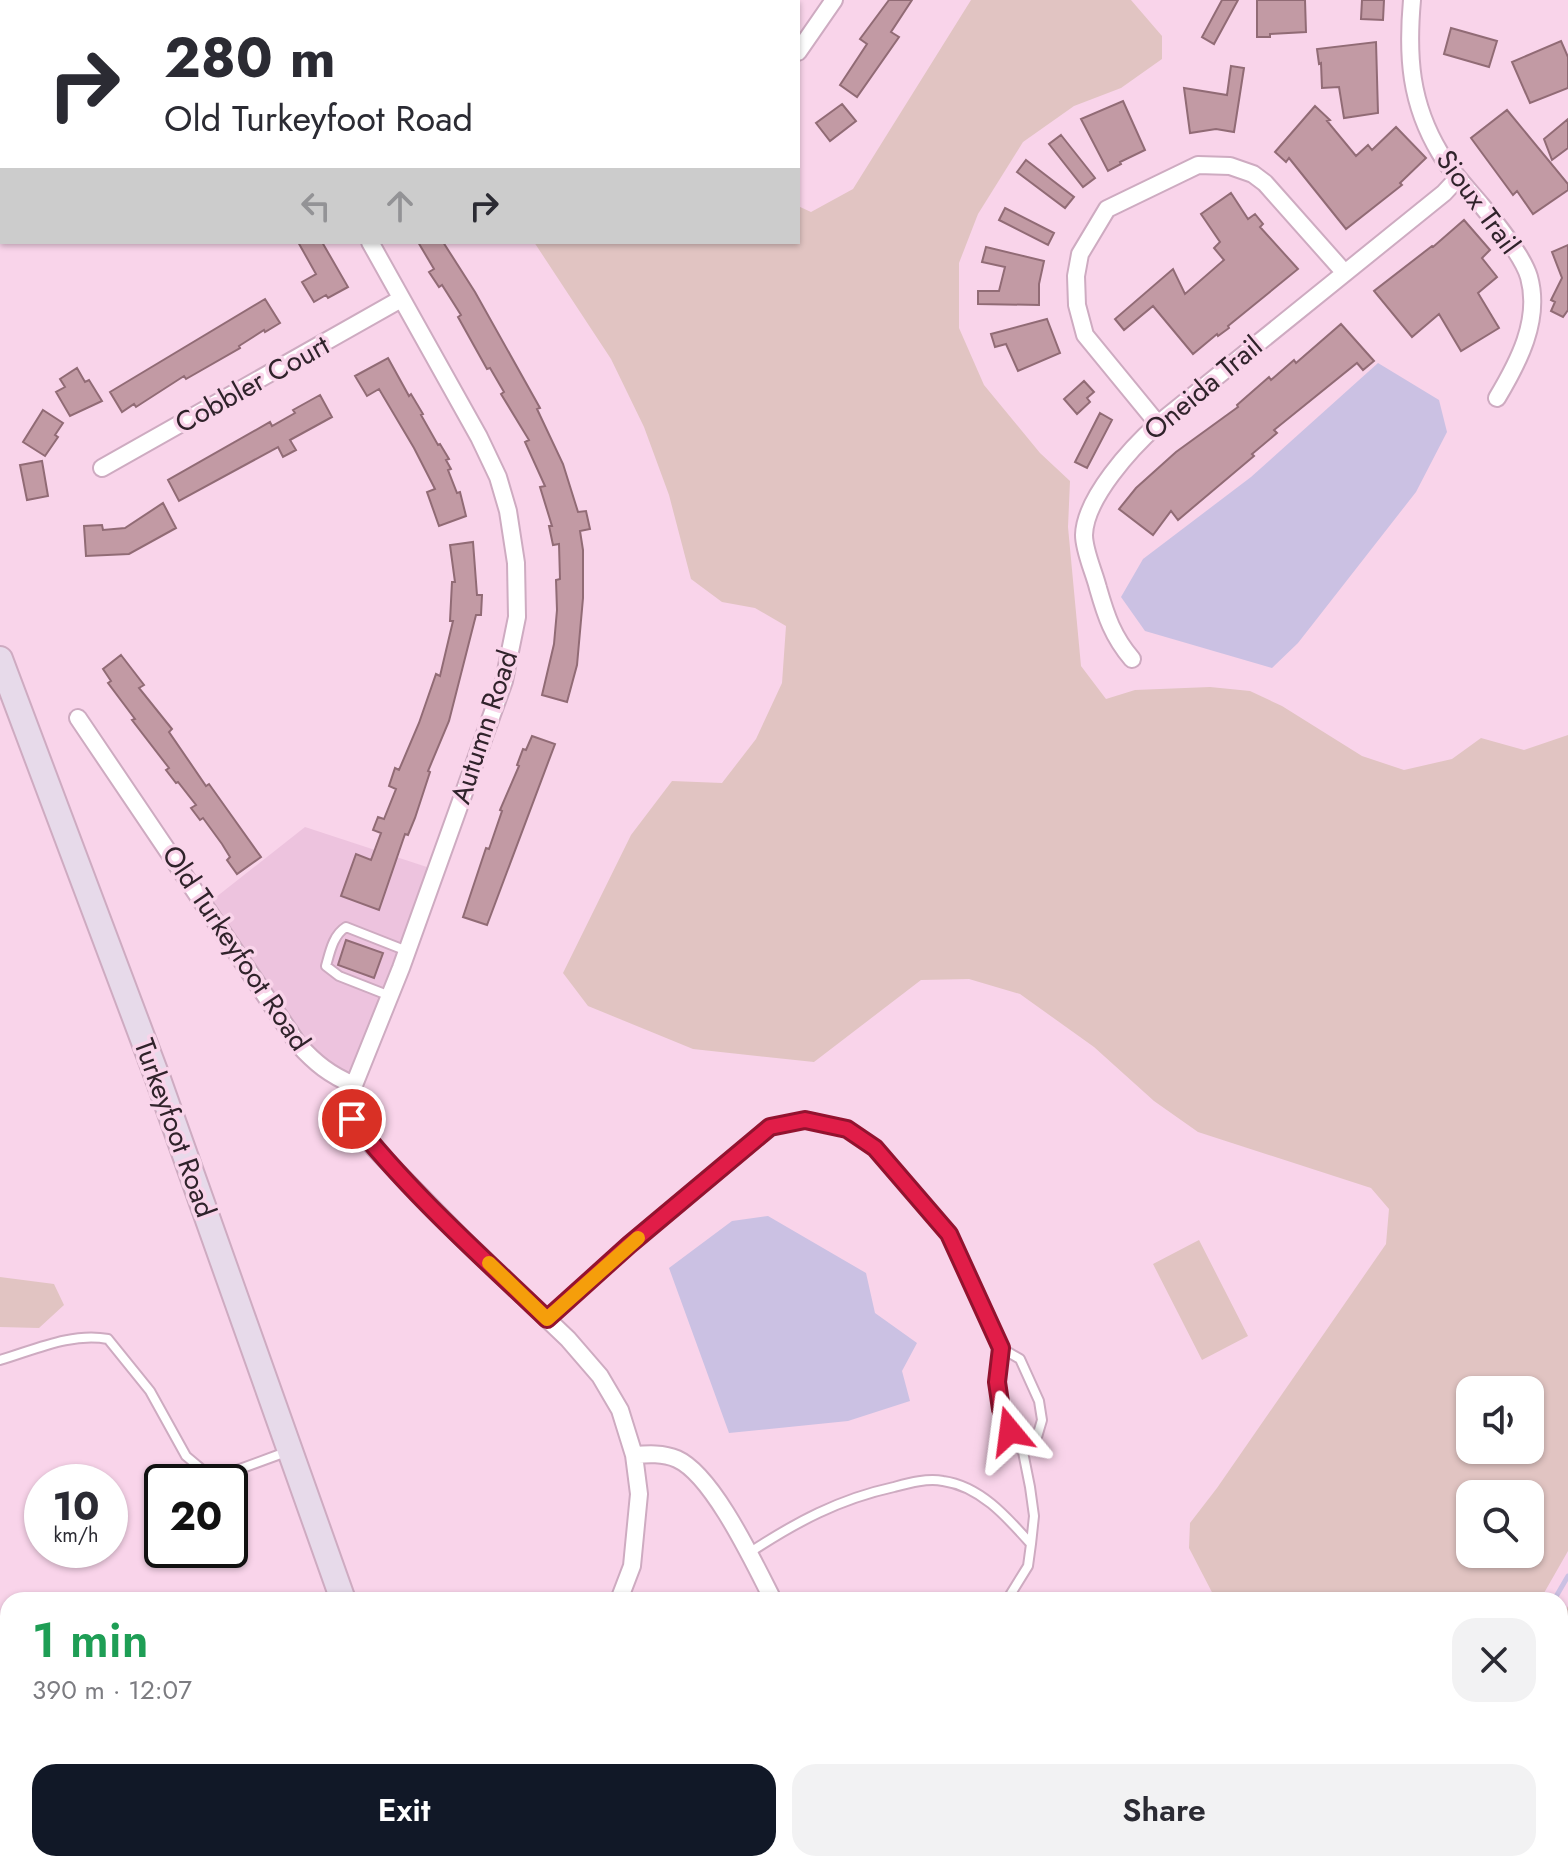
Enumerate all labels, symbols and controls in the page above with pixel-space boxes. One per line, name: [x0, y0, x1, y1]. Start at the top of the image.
text: 280 m: [164, 17, 336, 98]
icon: right: [32, 32, 136, 136]
text: Old Turkeyfoot Road: [164, 92, 473, 144]
street label: Sioux Trail: [1426, 141, 1530, 263]
icon: left: [294, 184, 338, 228]
icon: ahead: [378, 184, 422, 228]
icon: right: [462, 184, 506, 228]
street label: Cobbler Court: [167, 325, 337, 443]
street label: Oneida Trail: [1135, 326, 1271, 450]
street label: Autumn Road: [440, 645, 528, 809]
street label: Old Turkeyfoot Road: [152, 837, 320, 1059]
street label: Turkeyfoot Road: [124, 1033, 226, 1223]
pin: [318, 1085, 386, 1153]
icon: arrive: [330, 1097, 374, 1141]
map controls: [1456, 1376, 1544, 1568]
button: sound: [1456, 1376, 1544, 1464]
position arrow: [968, 1389, 1052, 1473]
speed limit sign: 20: [144, 1464, 248, 1568]
text: 10: [53, 1477, 99, 1535]
button: search: [1456, 1480, 1544, 1568]
text: km/h: [53, 1521, 99, 1550]
text: 1 min: [32, 1606, 149, 1675]
button: close: [1452, 1618, 1536, 1702]
text: 390 m · 12:07: [32, 1671, 192, 1709]
button: Exit: [32, 1764, 776, 1856]
button: Share: [792, 1764, 1536, 1856]

